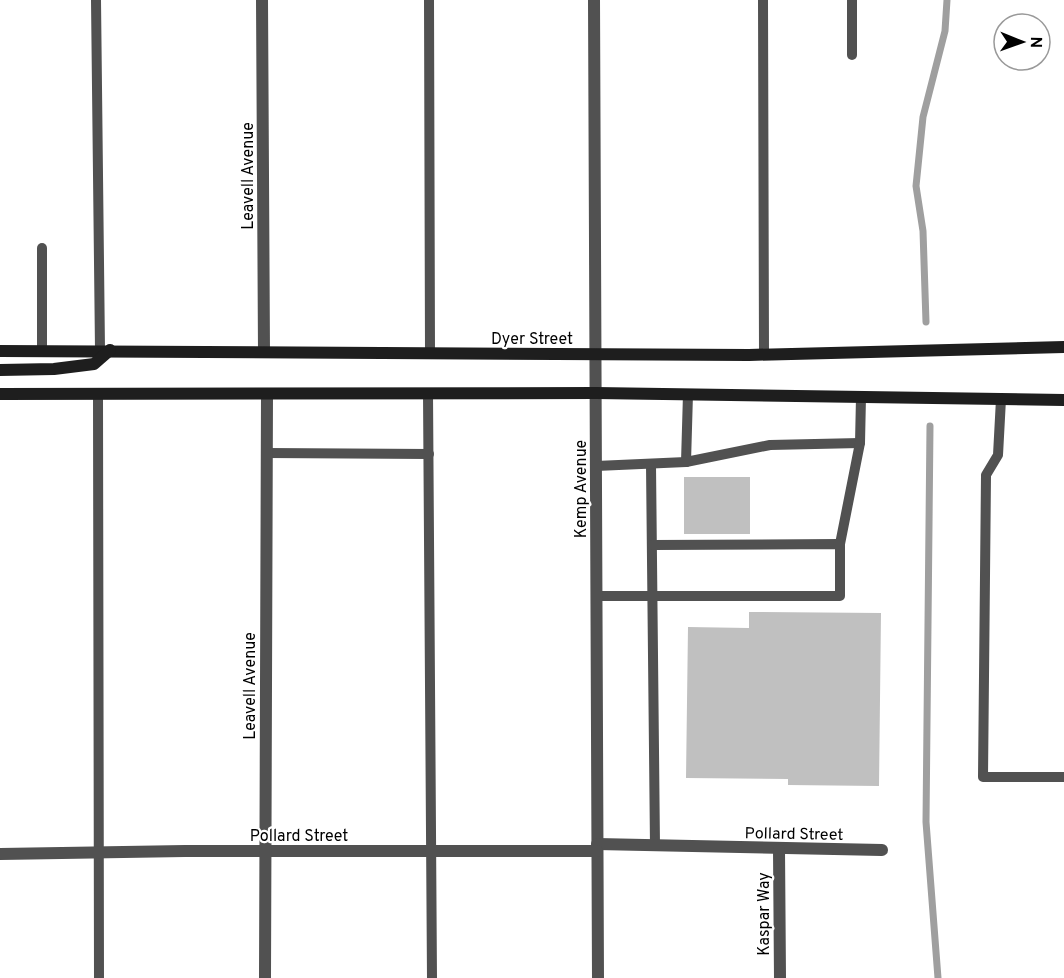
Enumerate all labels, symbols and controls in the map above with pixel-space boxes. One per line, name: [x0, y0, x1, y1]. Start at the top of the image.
north arrow: [992, 12, 1052, 72]
text: N: [1025, 36, 1045, 48]
street label: Leavell Avenue: [239, 122, 259, 230]
street label: Dyer Street: [491, 330, 573, 350]
street label: Kemp Avenue: [572, 440, 592, 538]
street label: Leavell Avenue: [241, 632, 261, 740]
street label: Pollard Street: [744, 824, 843, 846]
street label: Pollard Street: [250, 827, 348, 847]
street label: Kaspar Way: [755, 872, 775, 956]

